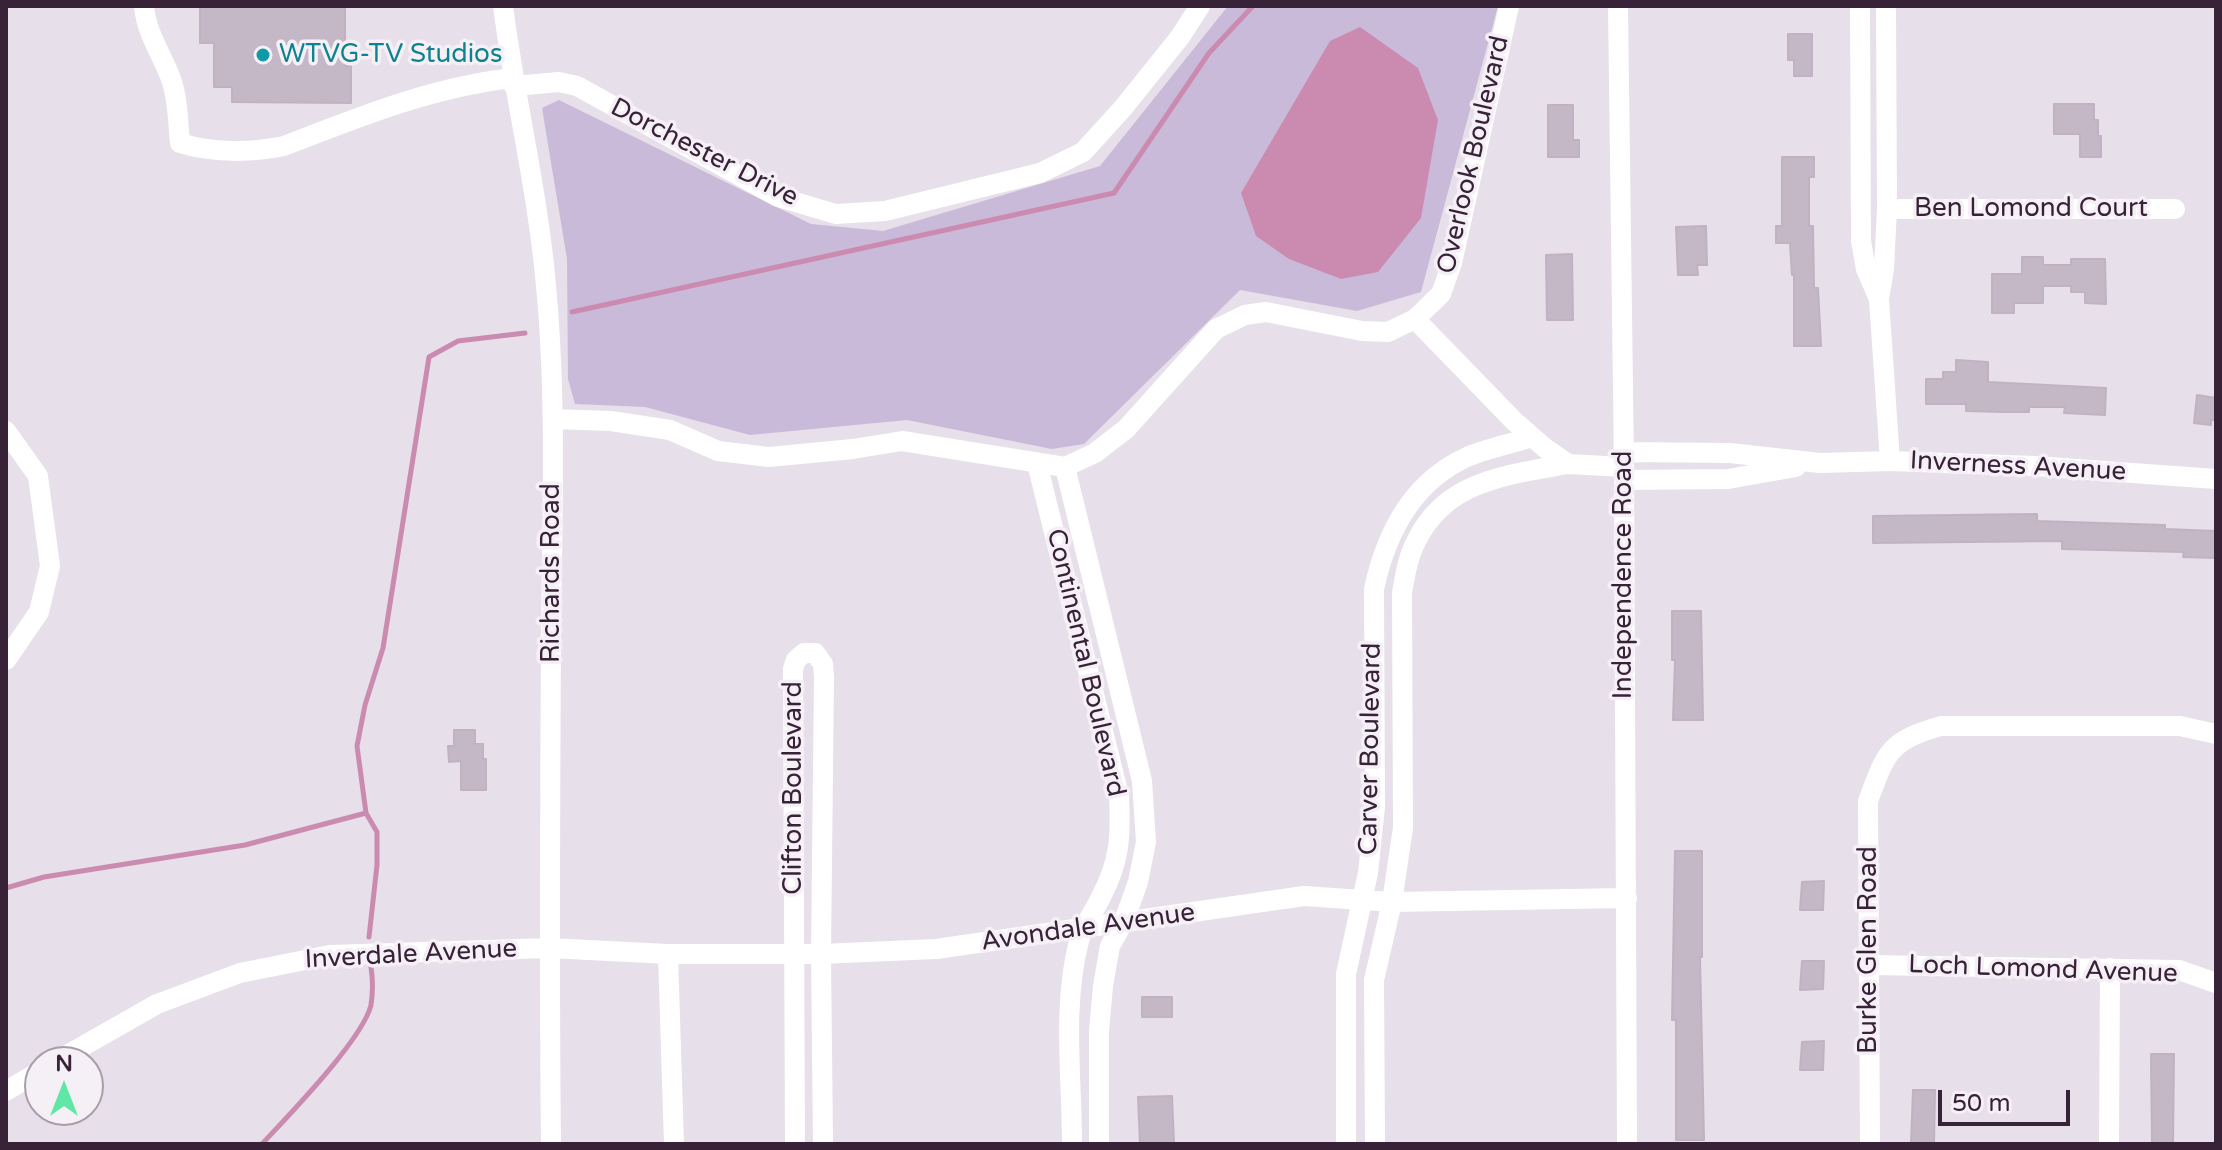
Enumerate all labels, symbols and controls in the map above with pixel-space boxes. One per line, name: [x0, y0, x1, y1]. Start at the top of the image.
street label: Overlook Boulevard: [1431, 33, 1517, 277]
place label: WTVG-TV Studios: [279, 39, 502, 71]
marker: WTVG-TV Studios: [254, 46, 272, 64]
street label: Dorchester Drive: [605, 92, 803, 214]
street label: Ben Lomond Court: [1914, 193, 2148, 225]
street label: Inverness Avenue: [1909, 446, 2127, 488]
street label: Independence Road: [1608, 451, 1640, 699]
street label: Richards Road: [536, 483, 568, 663]
street label: Continental Boulevard: [1039, 526, 1131, 800]
street label: Carver Boulevard: [1354, 643, 1388, 855]
street label: Clifton Boulevard: [778, 681, 810, 895]
street label: Burke Glen Road: [1853, 846, 1885, 1054]
street label: Avondale Avenue: [979, 898, 1197, 958]
street label: Inverdale Avenue: [304, 934, 518, 976]
street label: Loch Lomond Avenue: [1908, 950, 2178, 990]
north arrow: [24, 1046, 104, 1126]
text: N: [55, 1051, 73, 1077]
scale bar: [1942, 1074, 2074, 1124]
text: 50 m: [1952, 1089, 2010, 1118]

